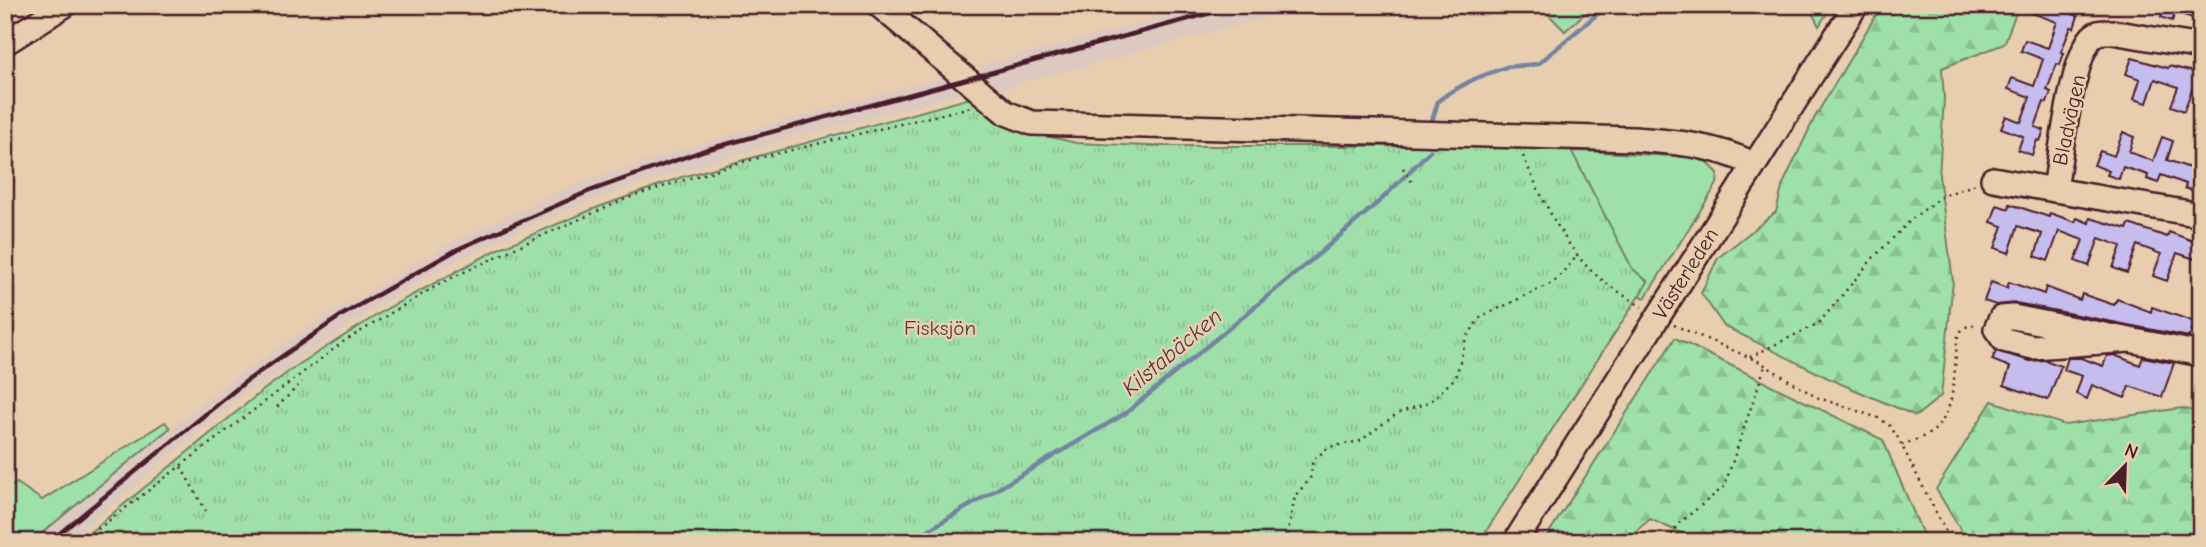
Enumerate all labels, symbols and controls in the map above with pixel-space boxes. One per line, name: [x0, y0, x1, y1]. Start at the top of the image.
street label: Bladvägen: [2048, 72, 2090, 168]
street label: Västerleden: [1648, 223, 1723, 324]
water label: Kilstabäcken: [1117, 302, 1227, 402]
park label: Fisksjön: [904, 316, 976, 340]
north arrow: [2090, 432, 2160, 502]
text: N: [2121, 439, 2141, 464]

